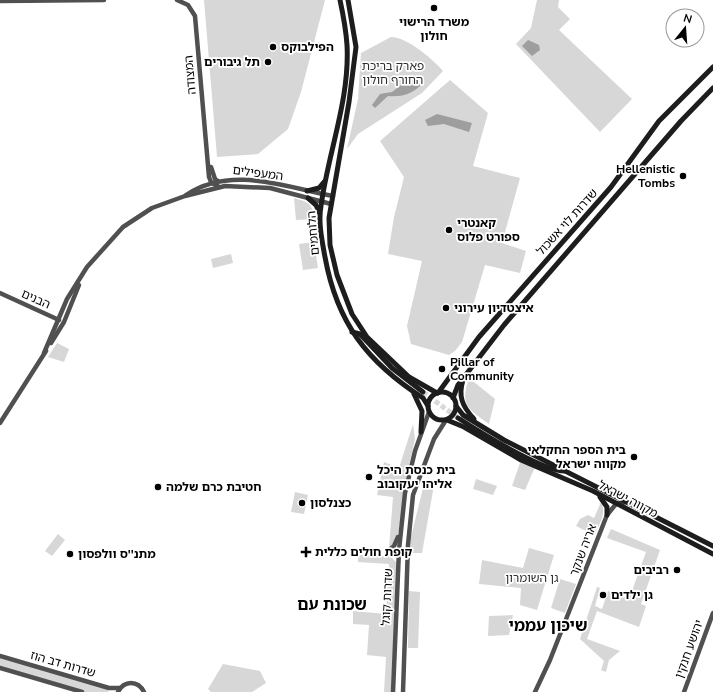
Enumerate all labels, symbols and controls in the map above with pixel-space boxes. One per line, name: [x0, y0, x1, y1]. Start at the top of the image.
marker: משרד הרישוי חולון: [429, 3, 439, 13]
north arrow: [665, 8, 705, 48]
text: N: [682, 11, 694, 27]
place label: משרד הרישוי חולון: [399, 14, 470, 44]
place label: הפילבוקס: [281, 39, 334, 55]
marker: הפילבוקס: [268, 42, 278, 52]
place label: תל גיבורים: [204, 54, 260, 70]
street label: המצודה: [180, 55, 200, 95]
marker: תל גיבורים: [263, 57, 273, 67]
park label: פארק בריכת החורף חולון: [362, 58, 424, 88]
place label: Hellenistic Tombs: [616, 161, 675, 191]
street label: המעפילים: [232, 162, 284, 184]
marker: Hellenistic Tombs: [678, 171, 688, 181]
street label: שדרות לוי אשכול: [533, 185, 601, 259]
street label: הלוחמים: [303, 210, 323, 256]
place label: קאנטרי ספורט פלוס: [457, 215, 520, 245]
marker: קאנטרי ספורט פלוס: [444, 225, 454, 235]
street label: הבנים: [19, 286, 53, 312]
place label: איצטדיון עירוני: [454, 300, 534, 316]
marker: איצטדיון עירוני: [441, 303, 451, 313]
place label: Pillar of Community: [450, 354, 514, 384]
marker: Pillar of Community: [437, 364, 447, 374]
place label: בית הספר החקלאי מקווה ישראל: [527, 442, 627, 472]
marker: בית הספר החקלאי מקווה ישראל: [629, 452, 639, 462]
place label: בית כנסת היכל אליהו יעקובוב: [377, 462, 456, 492]
marker: בית כנסת היכל אליהו יעקובוב: [364, 472, 374, 482]
street label: מקווה ישראל: [595, 477, 661, 521]
place label: חטיבת כרם שלמה: [166, 479, 261, 495]
marker: חטיבת כרם שלמה: [153, 482, 163, 492]
place label: כצנלסון: [310, 495, 351, 511]
marker: כצנלסון: [297, 498, 307, 508]
street label: אריה שנקר: [566, 521, 600, 578]
place label: קופת חולים כללית: [315, 544, 413, 560]
place label: מתנ''ס וולפסון: [78, 546, 156, 562]
marker: קופת חולים כללית: [300, 546, 312, 558]
marker: מתנ''ס וולפסון: [65, 549, 75, 559]
place label: רביבים: [633, 562, 669, 578]
marker: רביבים: [672, 565, 682, 575]
street label: שדרות קוגל: [378, 568, 396, 626]
park label: גן השומרון: [505, 570, 559, 586]
place label: גן ילדים: [611, 587, 653, 603]
marker: גן ילדים: [598, 590, 608, 600]
district label: שכונת עם: [297, 594, 367, 616]
district label: שיכון עממי: [508, 615, 588, 637]
street label: יהושע חנקין: [671, 618, 707, 680]
street label: שדרות דב הוז: [29, 647, 97, 681]

